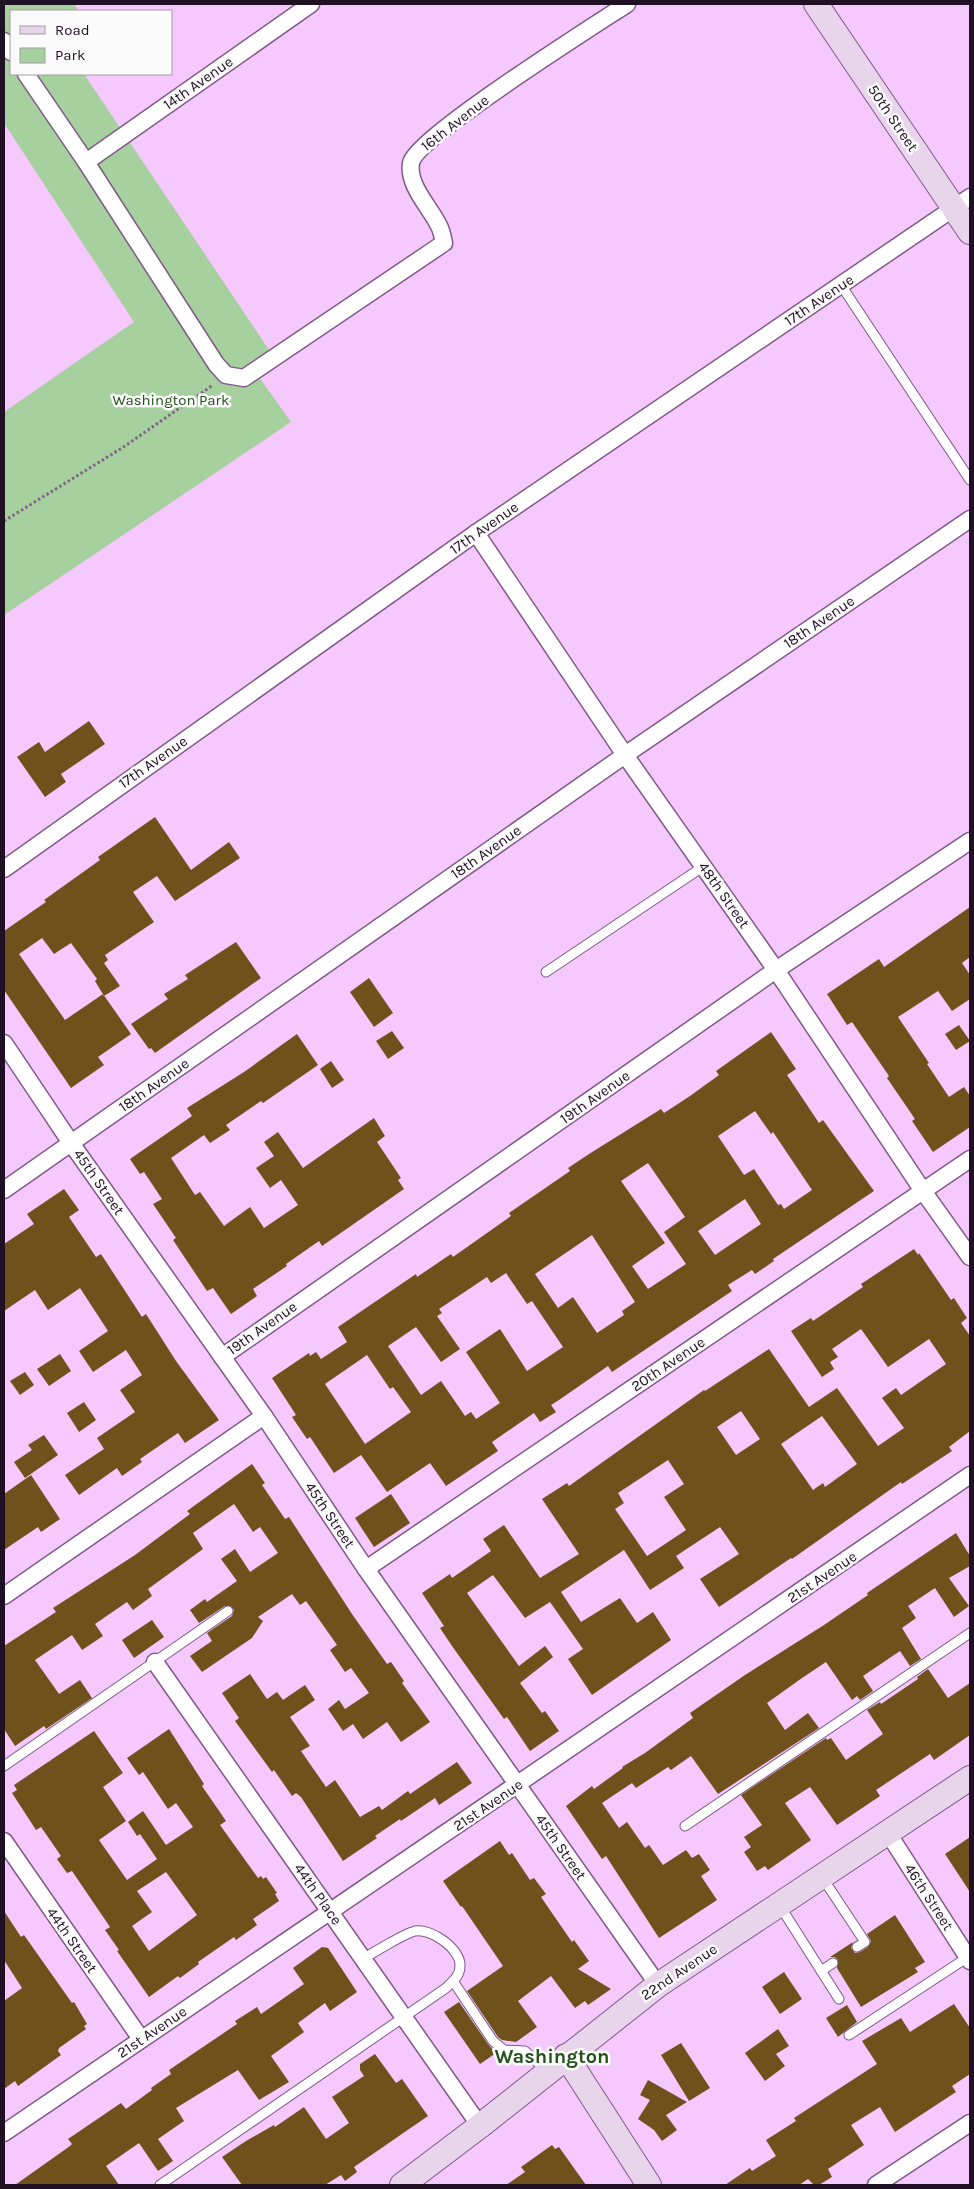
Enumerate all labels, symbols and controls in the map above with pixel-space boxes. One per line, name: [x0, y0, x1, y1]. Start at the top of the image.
legend: [10, 10, 172, 75]
text: Road: [55, 21, 90, 39]
text: Park: [55, 46, 85, 64]
street label: 14th Avenue: [160, 52, 236, 114]
street label: 50th Street: [864, 81, 922, 155]
street label: 16th Avenue: [417, 91, 493, 155]
street label: 17th Avenue: [781, 270, 857, 330]
park label: Washington Park: [113, 391, 230, 409]
street label: 17th Avenue: [446, 498, 522, 558]
street label: 18th Avenue: [780, 592, 858, 652]
street label: 17th Avenue: [115, 732, 191, 792]
street label: 18th Avenue: [447, 821, 525, 883]
street label: 48th Street: [695, 858, 754, 932]
street label: 18th Avenue: [115, 1054, 193, 1116]
street label: 19th Avenue: [557, 1066, 633, 1128]
street label: 45th Street: [70, 1146, 128, 1219]
street label: 19th Avenue: [224, 1297, 300, 1359]
street label: 20th Avenue: [628, 1333, 708, 1395]
street label: 45th Street: [301, 1478, 359, 1552]
street label: 21st Avenue: [784, 1547, 860, 1607]
street label: 21st Avenue: [450, 1775, 526, 1835]
street label: 45th Street: [532, 1811, 590, 1884]
street label: 44th Place: [290, 1860, 346, 1928]
street label: 46th Street: [901, 1860, 958, 1934]
street label: 44th Street: [43, 1904, 101, 1977]
street label: 22nd Avenue: [637, 1940, 721, 2004]
street label: 21st Avenue: [114, 2002, 190, 2062]
district label: Washington: [494, 2045, 610, 2068]

